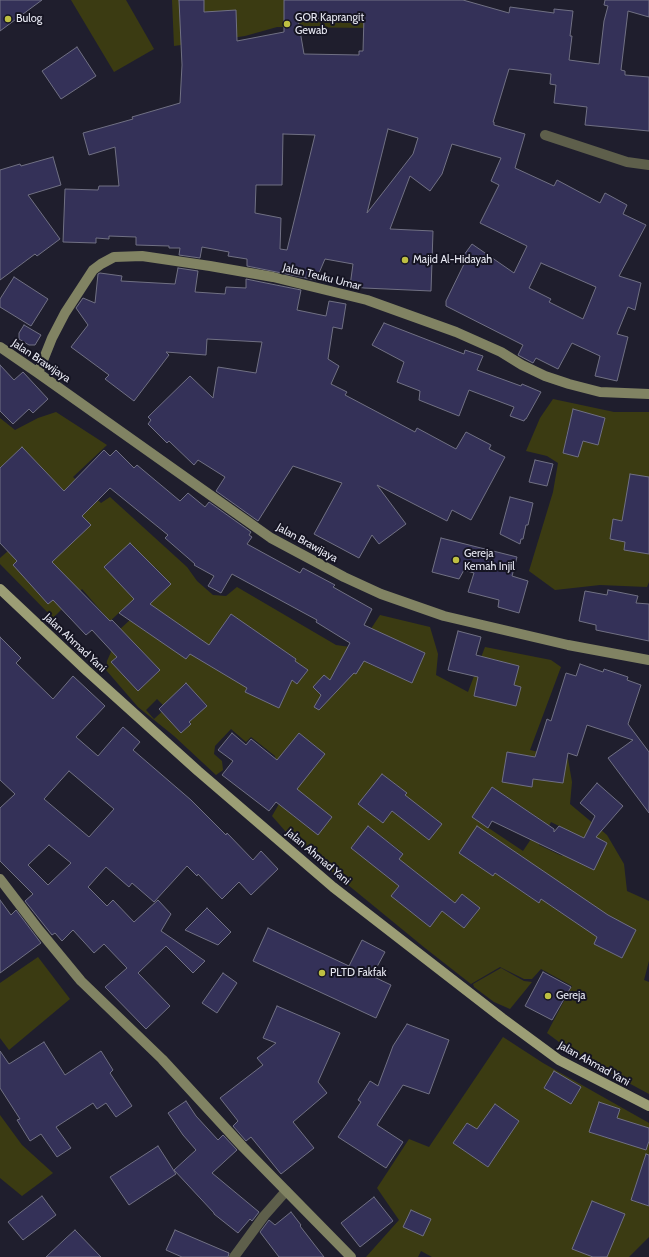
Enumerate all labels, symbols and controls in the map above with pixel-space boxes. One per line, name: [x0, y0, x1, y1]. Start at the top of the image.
place label: GOR Kaprangit Gewab: [295, 11, 364, 37]
place label: Bulog: [16, 12, 42, 26]
marker: Bulog: [3, 14, 13, 24]
marker: GOR Kaprangit Gewab: [282, 19, 292, 29]
place label: Majid Al-Hidayah: [413, 253, 492, 267]
marker: Majid Al-Hidayah: [400, 255, 410, 265]
street label: Jalan Teuku Umar: [281, 261, 363, 293]
street label: Jalan Brawijaya: [9, 337, 73, 385]
street label: Jalan Brawijaya: [274, 521, 340, 565]
place label: Gereja Kemah Injil: [464, 547, 515, 573]
marker: Gereja Kemah Injil: [451, 555, 461, 565]
street label: Jalan Ahmad Yani: [41, 611, 109, 675]
street label: Jalan Ahmad Yani: [283, 826, 353, 888]
place label: PLTD Fakfak: [330, 966, 387, 980]
marker: PLTD Fakfak: [317, 968, 327, 978]
place label: Gereja: [556, 989, 586, 1003]
marker: Gereja: [543, 991, 553, 1001]
street label: Jalan Ahmad Yani: [556, 1039, 632, 1089]

